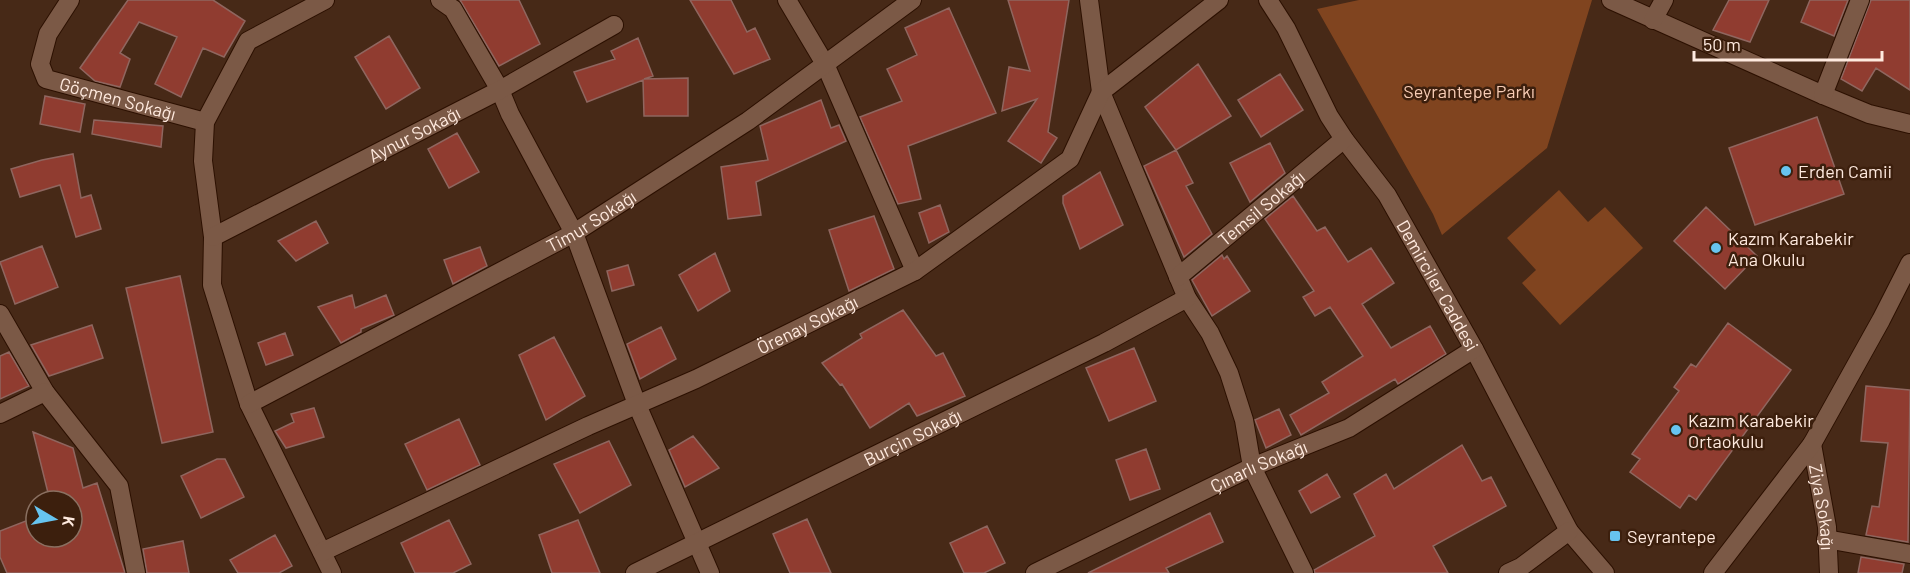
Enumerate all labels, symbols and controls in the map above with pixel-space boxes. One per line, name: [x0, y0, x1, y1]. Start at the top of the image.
scale bar: [1694, 24, 1882, 62]
text: 50 m: [1703, 33, 1741, 55]
street label: Göçmen Sokağı: [57, 72, 178, 125]
park label: Seyrantepe Parkı: [1403, 80, 1535, 102]
street label: Aynur Sokağı: [365, 101, 464, 167]
place label: Erden Camii: [1798, 160, 1892, 182]
marker: Erden Camii: [1779, 164, 1793, 178]
street label: Temsil Sokağı: [1213, 166, 1309, 250]
street label: Timur Sokağı: [542, 185, 640, 257]
street label: Demirciler Caddesi: [1392, 216, 1484, 355]
place label: Kazım Karabekir Ana Okulu: [1728, 227, 1854, 270]
marker: Kazım Karabekir Ana Okulu: [1709, 241, 1723, 255]
street label: Örenay Sokağı: [753, 290, 861, 358]
street label: Burçin Sokağı: [860, 404, 965, 470]
place label: Kazım Karabekir Ortaokulu: [1688, 409, 1814, 452]
marker: Kazım Karabekir Ortaokulu: [1669, 423, 1683, 437]
street label: Çınarlı Sokağı: [1206, 435, 1310, 497]
street label: Ziya Sokağı: [1805, 462, 1839, 551]
north arrow: [24, 489, 84, 549]
text: K: [59, 515, 79, 528]
place label: Seyrantepe: [1627, 525, 1716, 547]
marker: Seyrantepe: [1608, 529, 1622, 543]

